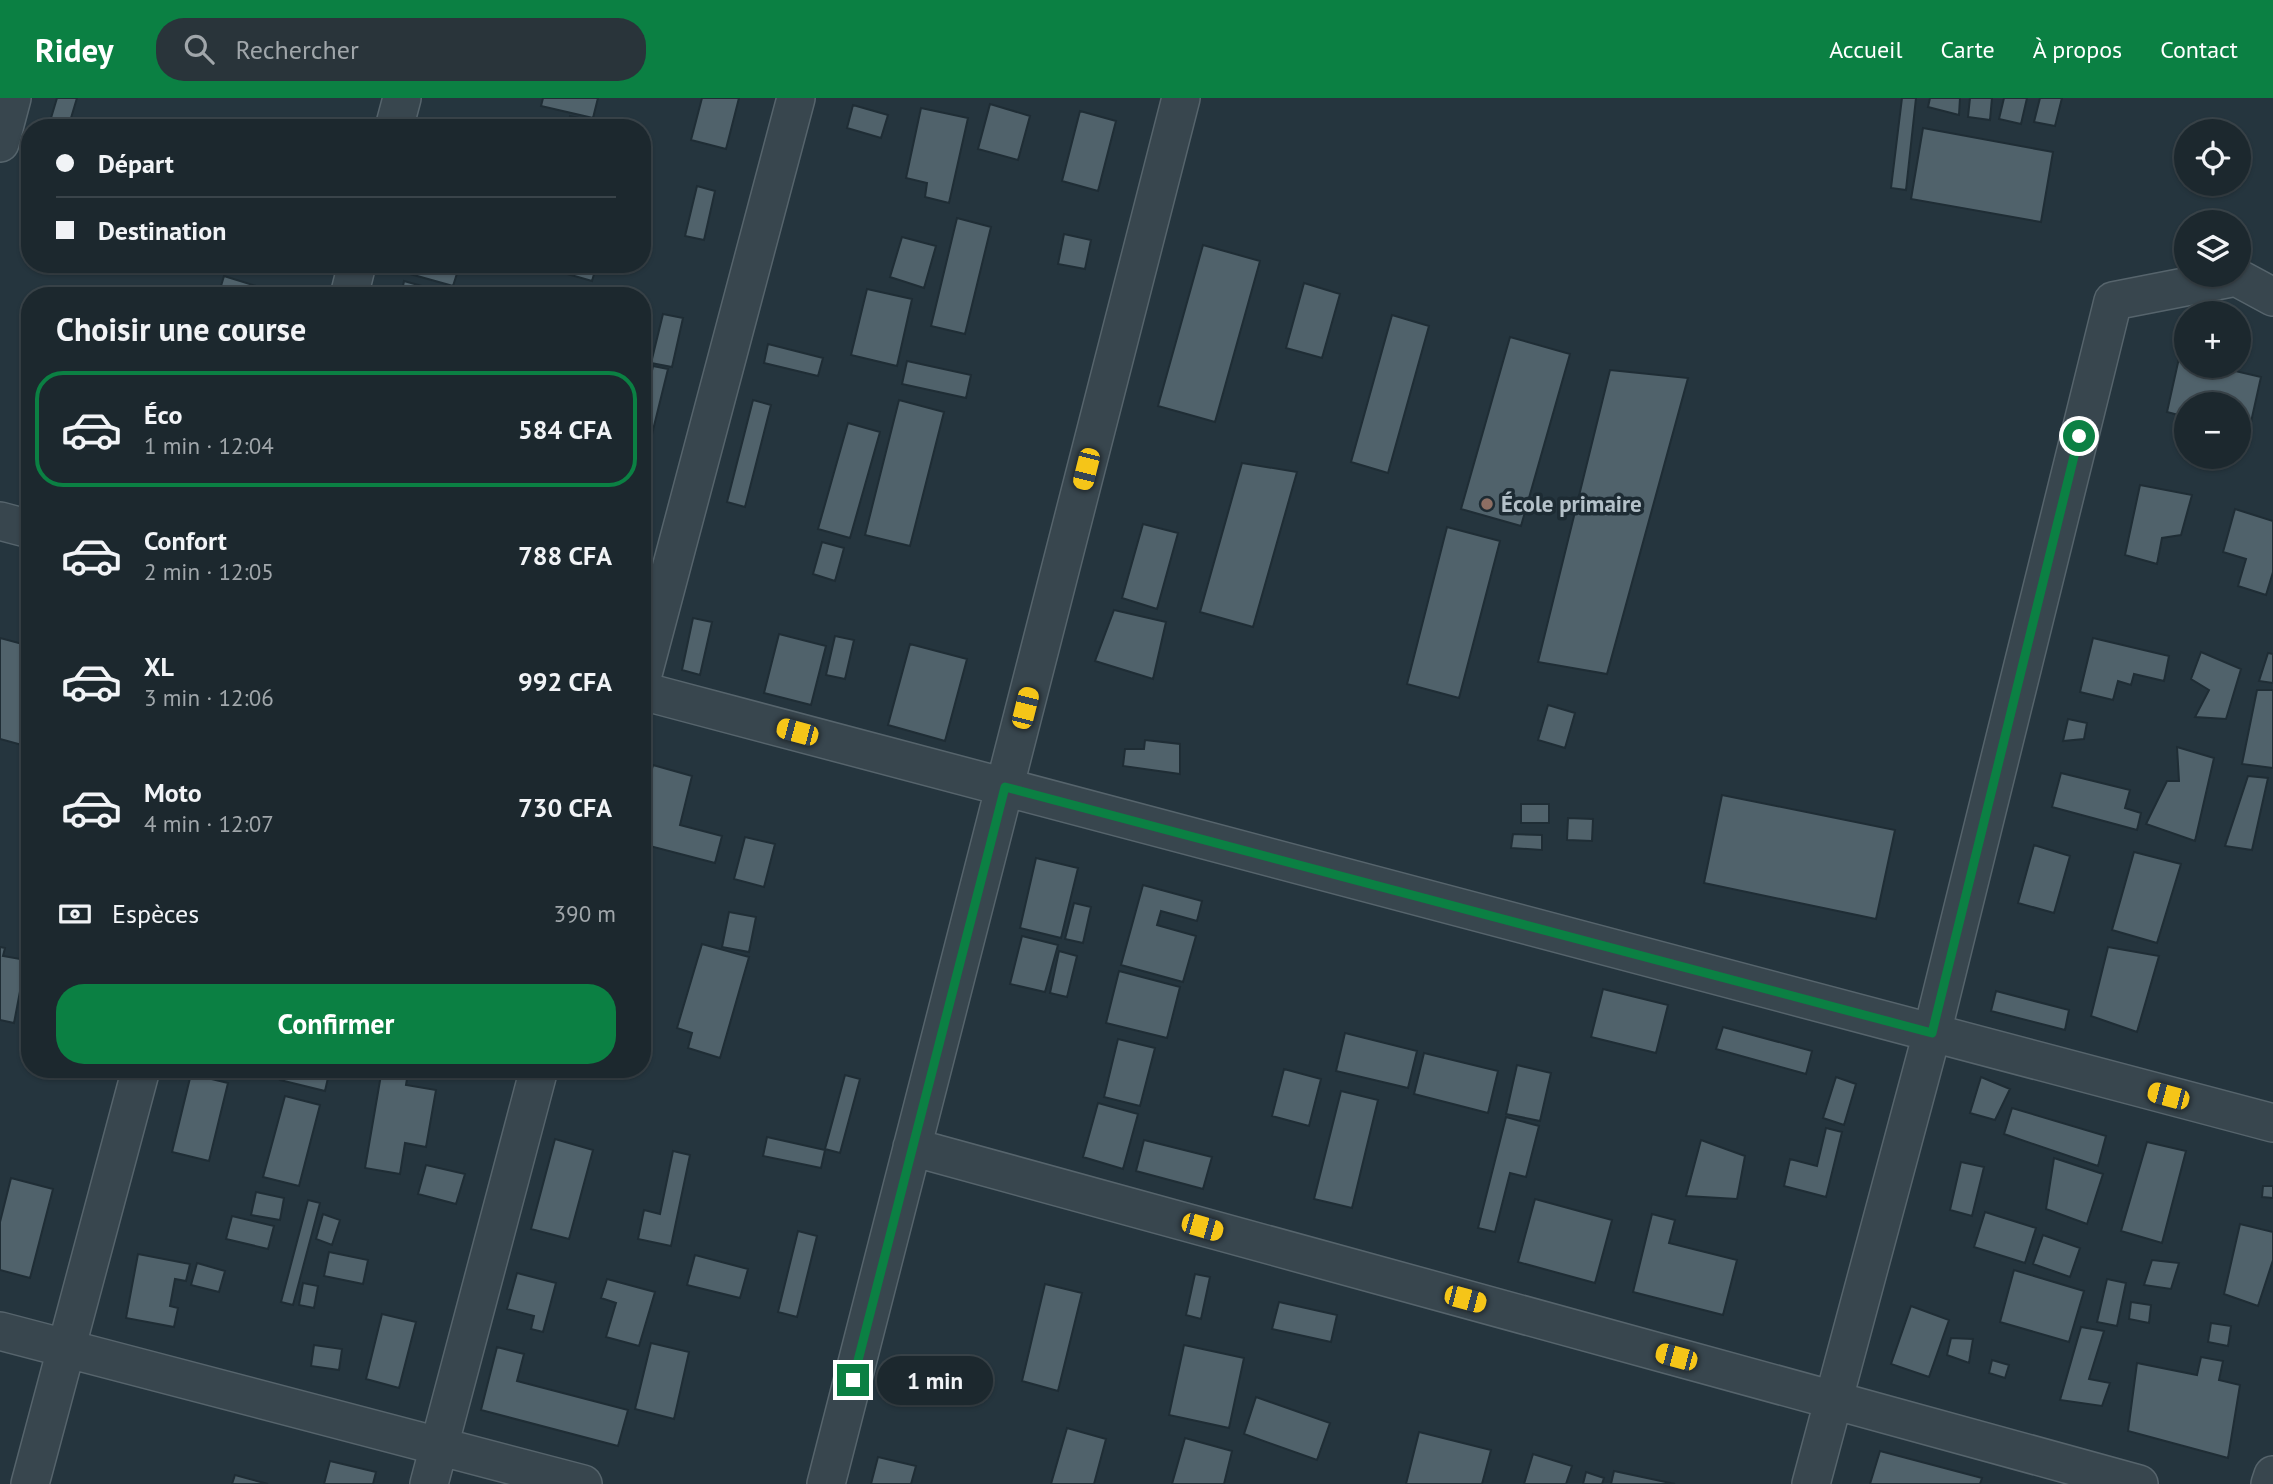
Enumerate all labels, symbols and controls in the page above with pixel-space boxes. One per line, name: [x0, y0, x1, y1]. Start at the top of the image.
search box: [156, 18, 646, 81]
text: Ridey: [35, 28, 114, 71]
icon: search: [180, 30, 218, 68]
text: Rechercher: [236, 33, 359, 66]
text: Accueil: [1829, 34, 1903, 65]
text: Carte: [1941, 34, 1995, 65]
text: À propos: [2033, 34, 2122, 65]
text: Contact: [2160, 34, 2238, 65]
map controls: [2174, 119, 2251, 469]
button: locate: [2174, 119, 2251, 196]
text: Départ: [98, 147, 174, 180]
button: layers: [2174, 210, 2251, 287]
text: Destination: [98, 214, 226, 247]
button: +: [2174, 301, 2251, 378]
text: Choisir une course: [56, 308, 306, 350]
button: −: [2174, 392, 2251, 469]
icon: car: [60, 398, 123, 461]
text: Éco: [144, 398, 182, 431]
text: 584 CFA: [518, 413, 612, 446]
route start: [2063, 420, 2095, 452]
text: 1 min · 12:04: [144, 431, 274, 460]
car: [1071, 446, 1102, 492]
place label: École primaire: [1501, 489, 1642, 518]
marker: École primaire: [1479, 496, 1495, 512]
icon: car: [60, 524, 123, 587]
text: Confort: [144, 524, 227, 557]
text: 788 CFA: [518, 539, 612, 572]
text: 2 min · 12:05: [144, 557, 274, 586]
icon: car: [60, 650, 123, 713]
text: XL: [144, 650, 174, 683]
text: 992 CFA: [518, 665, 612, 698]
text: 3 min · 12:06: [144, 683, 274, 712]
car: [1010, 685, 1041, 731]
car: [774, 716, 821, 748]
icon: car: [60, 776, 123, 839]
text: Moto: [144, 776, 202, 809]
text: 730 CFA: [518, 791, 612, 824]
text: 4 min · 12:07: [144, 809, 274, 838]
icon: cash: [56, 895, 94, 933]
text: Espèces: [112, 897, 199, 930]
text: 390 m: [554, 899, 616, 928]
button: Confirmer: [56, 984, 616, 1064]
car: [2145, 1080, 2192, 1112]
car: [1179, 1211, 1226, 1243]
car: [1442, 1283, 1489, 1315]
car: [1653, 1341, 1700, 1373]
callout: 1 min: [878, 1356, 993, 1404]
route end: [837, 1364, 869, 1396]
text: 1 min: [907, 1366, 963, 1395]

